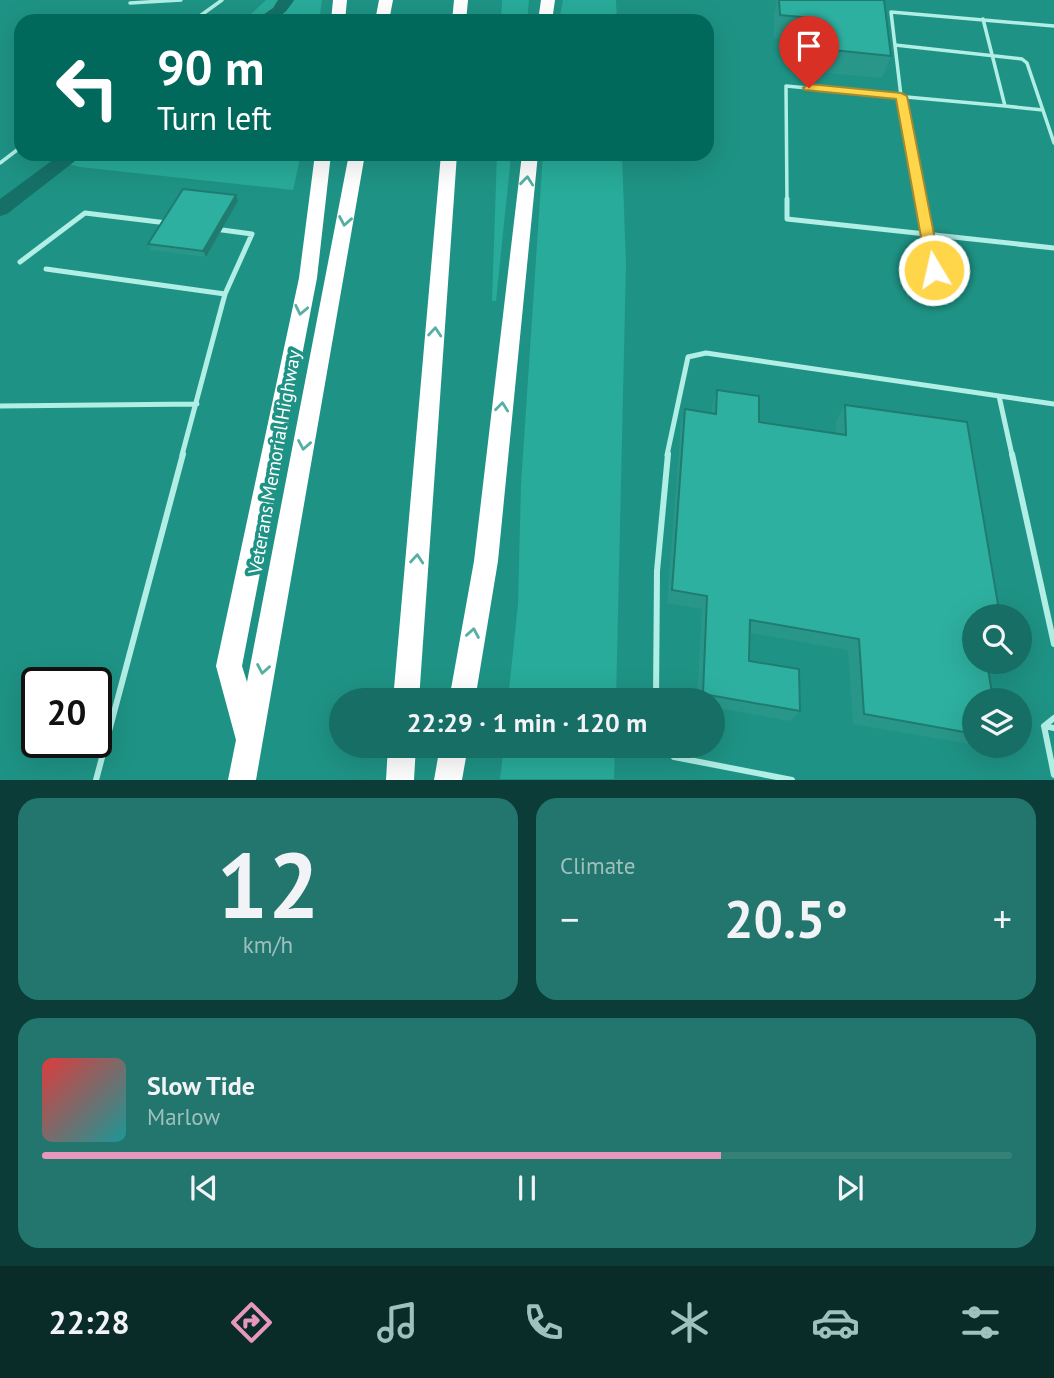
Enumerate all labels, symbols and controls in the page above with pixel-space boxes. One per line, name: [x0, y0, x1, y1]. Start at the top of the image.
pin: [779, 16, 839, 88]
icon: arrive: [790, 27, 828, 65]
text: 90 m: [157, 35, 264, 99]
icon: left: [42, 42, 133, 133]
text: Turn left: [157, 97, 272, 139]
one-way arrow: [519, 175, 534, 187]
one-way arrow: [339, 215, 354, 227]
position arrow: [897, 233, 971, 307]
one-way arrow: [295, 304, 310, 316]
one-way arrow: [427, 326, 442, 337]
street label: Veterans Memorial Highway: [242, 348, 306, 577]
one-way arrow: [495, 401, 510, 413]
one-way arrow: [297, 439, 312, 451]
one-way arrow: [409, 553, 424, 564]
map controls: [962, 604, 1032, 758]
button: search: [962, 604, 1032, 674]
one-way arrow: [465, 627, 480, 639]
one-way arrow: [256, 663, 271, 675]
speed limit sign: 20: [21, 667, 112, 758]
button: layers: [962, 688, 1032, 758]
text: 22:29 · 1 min · 120 m: [407, 706, 647, 739]
text: 12: [216, 825, 320, 943]
text: Climate: [560, 851, 635, 880]
text: 20.5°: [724, 885, 848, 952]
text: −: [560, 894, 579, 943]
text: +: [993, 894, 1012, 943]
text: km/h: [243, 930, 293, 959]
text: Slow Tide: [147, 1069, 255, 1102]
text: Marlow: [147, 1102, 220, 1131]
icon: previous: [185, 1169, 223, 1207]
icon: pause: [508, 1169, 546, 1207]
icon: next: [831, 1169, 869, 1207]
icon: directions: [227, 1298, 276, 1347]
icon: music: [373, 1298, 422, 1347]
icon: phone: [519, 1298, 568, 1347]
icon: climate: [665, 1298, 714, 1347]
icon: car: [811, 1298, 860, 1347]
icon: filters: [956, 1298, 1005, 1347]
text: 22:28: [48, 1301, 130, 1343]

